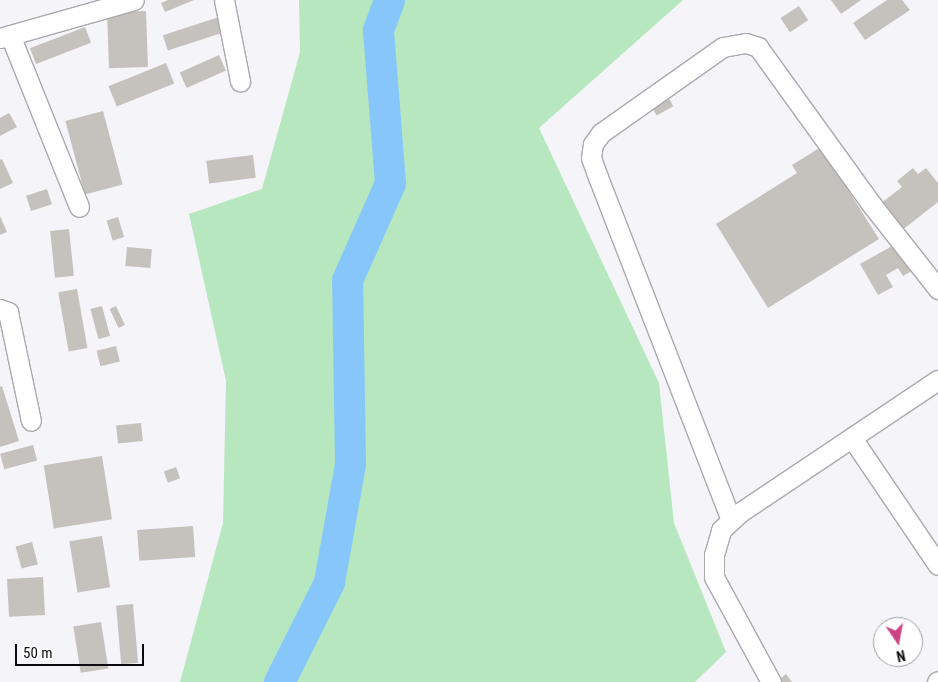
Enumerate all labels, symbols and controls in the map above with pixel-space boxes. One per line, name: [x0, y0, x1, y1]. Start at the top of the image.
north arrow: [873, 617, 923, 667]
scale bar: [18, 634, 146, 666]
text: 50 m: [23, 644, 53, 662]
text: N: [895, 647, 907, 664]

